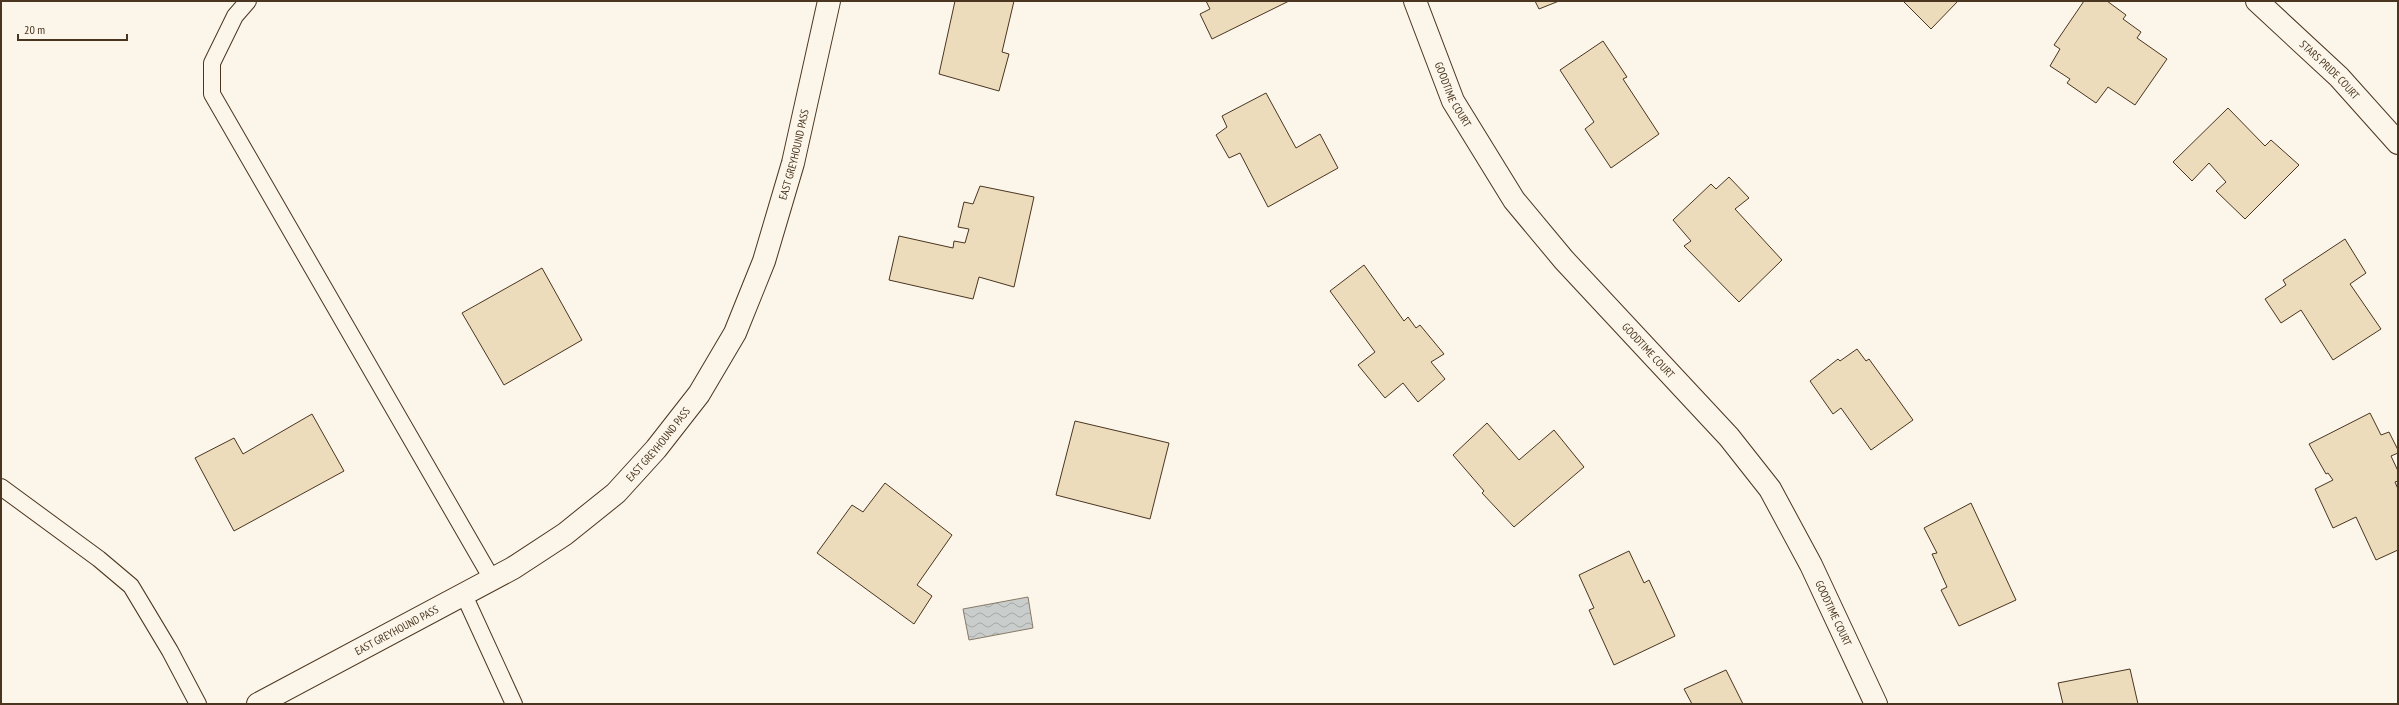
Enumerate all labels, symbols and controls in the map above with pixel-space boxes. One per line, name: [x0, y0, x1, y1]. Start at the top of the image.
scale bar: [18, 16, 127, 42]
text: 20 m: [24, 22, 45, 37]
street label: STARS PRIDE COURT: [2297, 37, 2363, 102]
street label: GOODTIME COURT: [1432, 60, 1474, 130]
street label: EAST GREYHOUND PASS: [776, 108, 812, 201]
street label: GOODTIME COURT: [1619, 320, 1678, 381]
street label: EAST GREYHOUND PASS: [623, 404, 693, 484]
street label: GOODTIME COURT: [1812, 578, 1855, 648]
street label: EAST GREYHOUND PASS: [352, 602, 441, 658]

